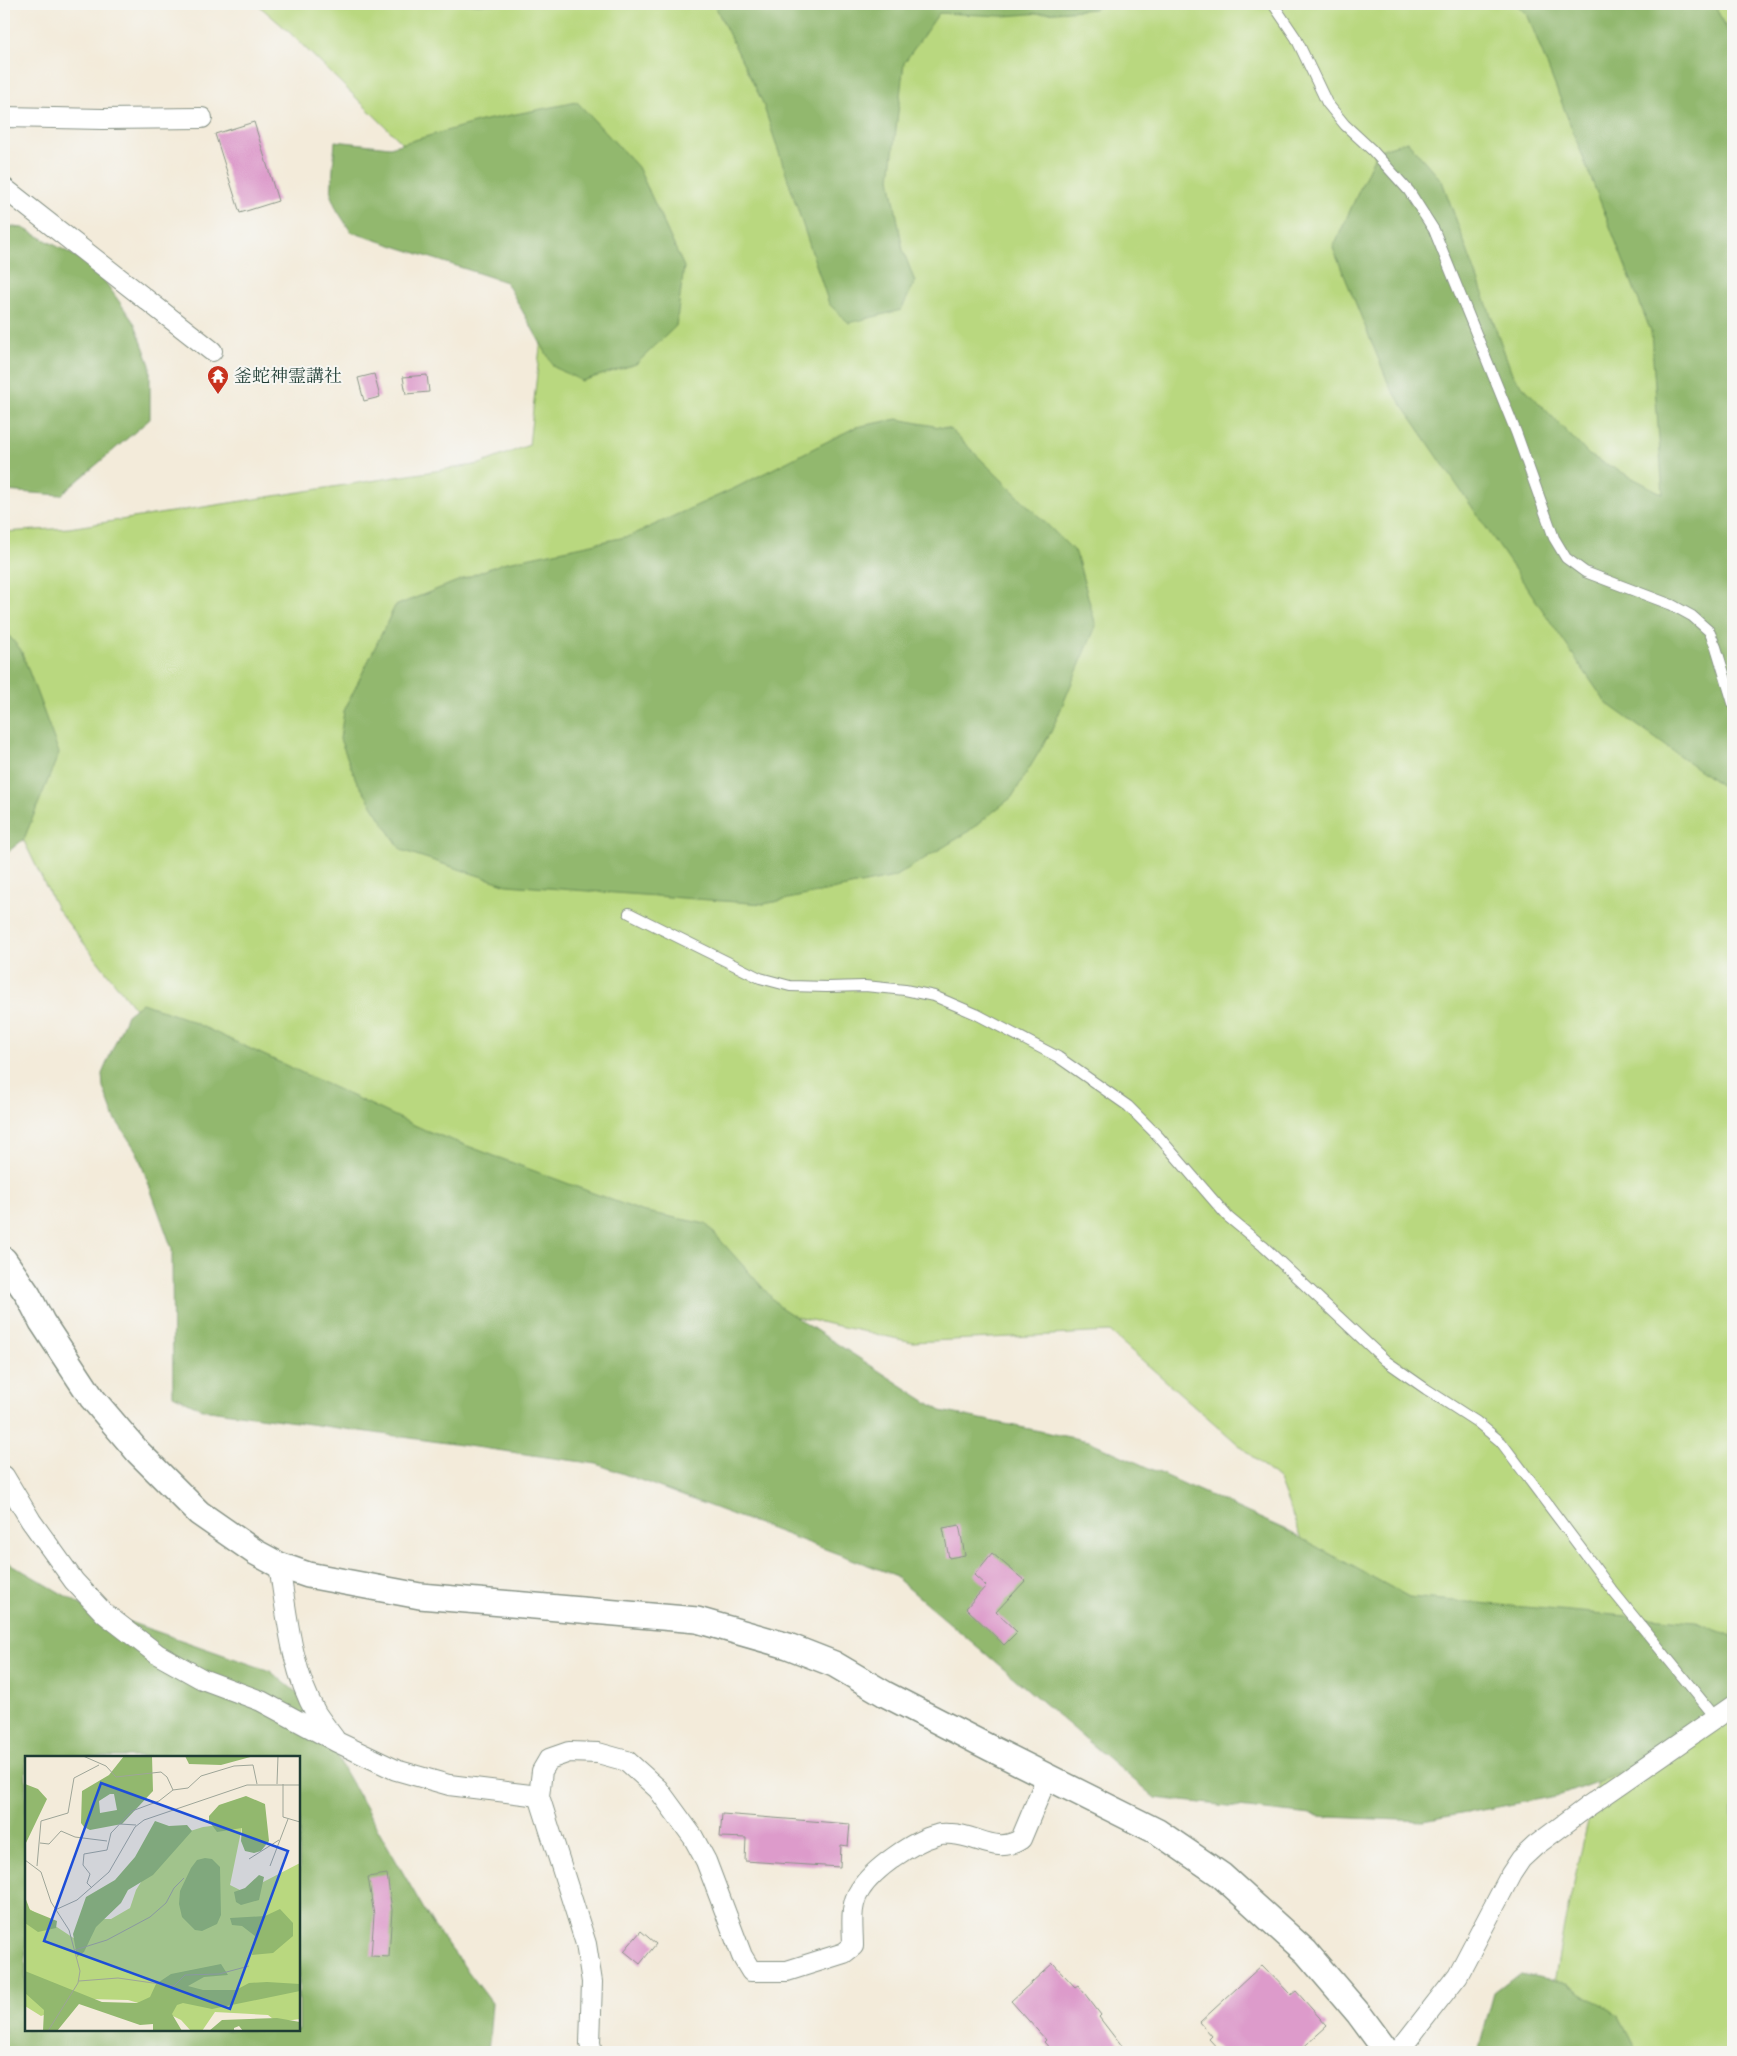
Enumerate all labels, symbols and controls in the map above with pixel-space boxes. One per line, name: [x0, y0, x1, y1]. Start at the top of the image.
temple icon: 釜蛇神霊講社: [206, 364, 230, 395]
place label: 釜蛇神霊講社: [234, 366, 342, 387]
inset map: [25, 1756, 300, 2031]

